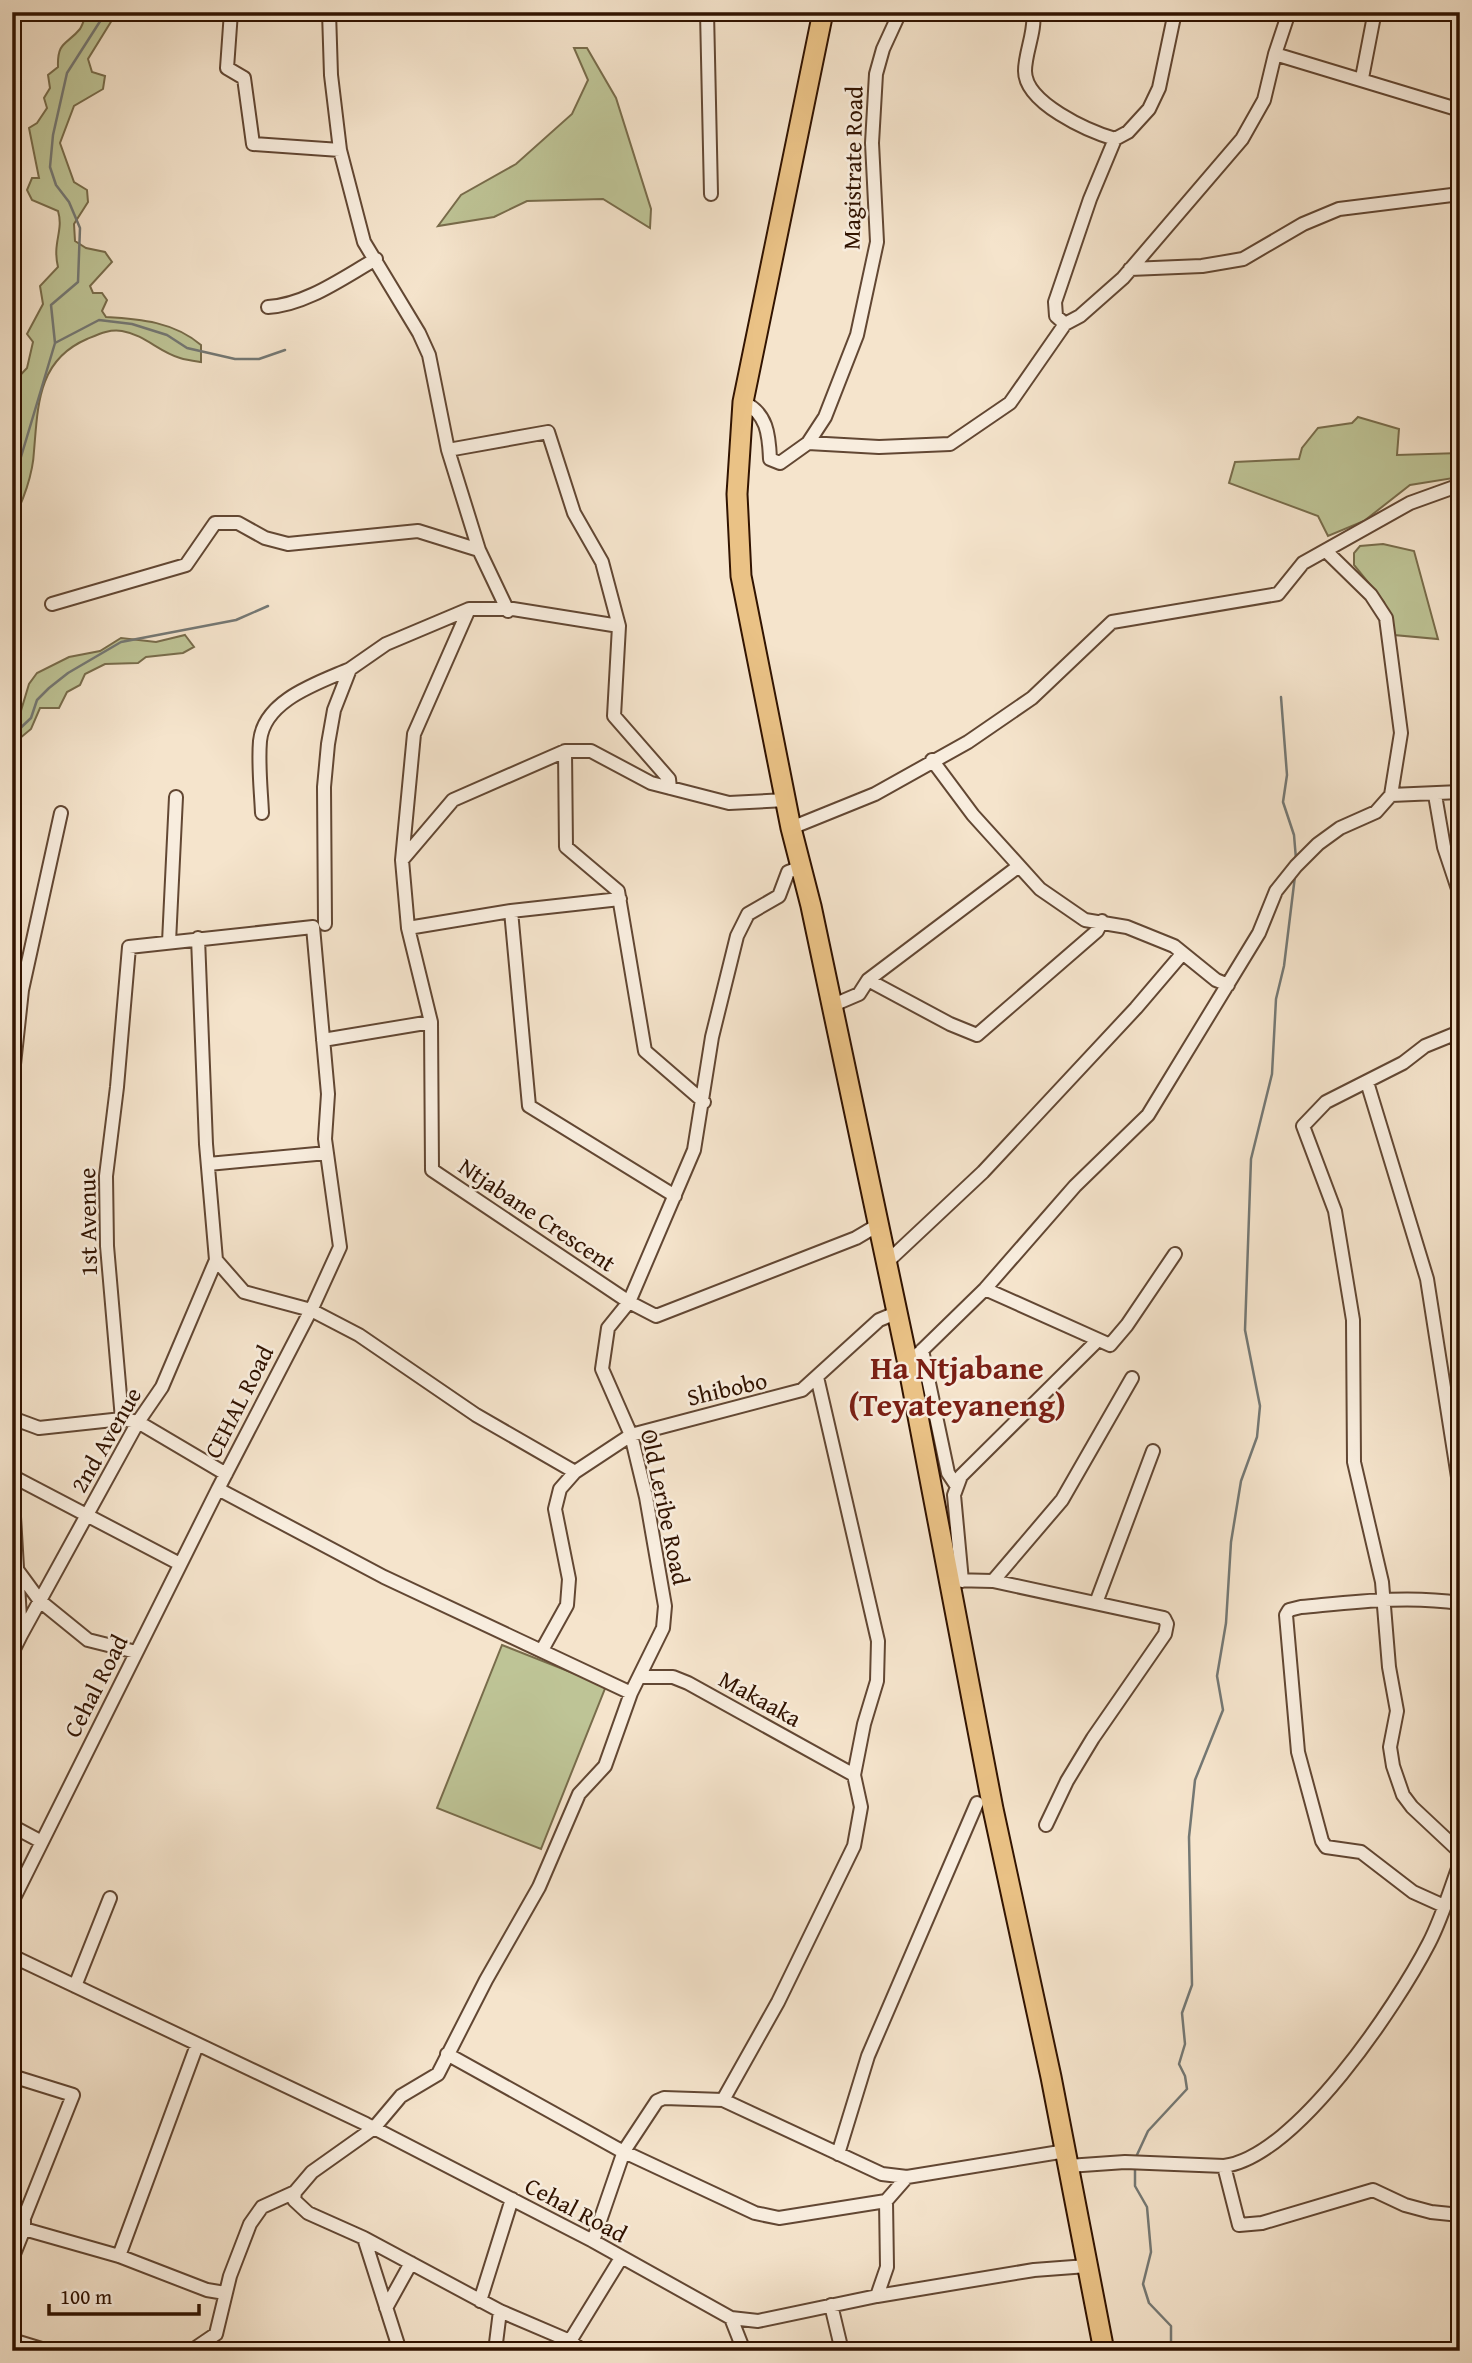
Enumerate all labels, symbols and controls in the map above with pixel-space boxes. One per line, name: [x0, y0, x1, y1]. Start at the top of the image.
street label: Magistrate Road: [834, 86, 871, 250]
street label: Ntjabane Crescent: [452, 1149, 623, 1281]
street label: 1st Avenue: [69, 1167, 106, 1277]
street label: CEHAL Road: [195, 1339, 282, 1464]
district label: Ha Ntjabane (Teyateyaneng): [848, 1344, 1066, 1428]
street label: Shibobo: [683, 1362, 770, 1415]
street label: 2nd Avenue: [61, 1380, 150, 1499]
street label: Old Leribe Road: [632, 1426, 699, 1588]
street label: Cehal Road: [55, 1628, 137, 1743]
street label: Makaaka: [713, 1662, 808, 1736]
street label: Cehal Road: [519, 2168, 634, 2251]
scale bar: [49, 2272, 200, 2316]
text: 100 m: [60, 2281, 112, 2312]

